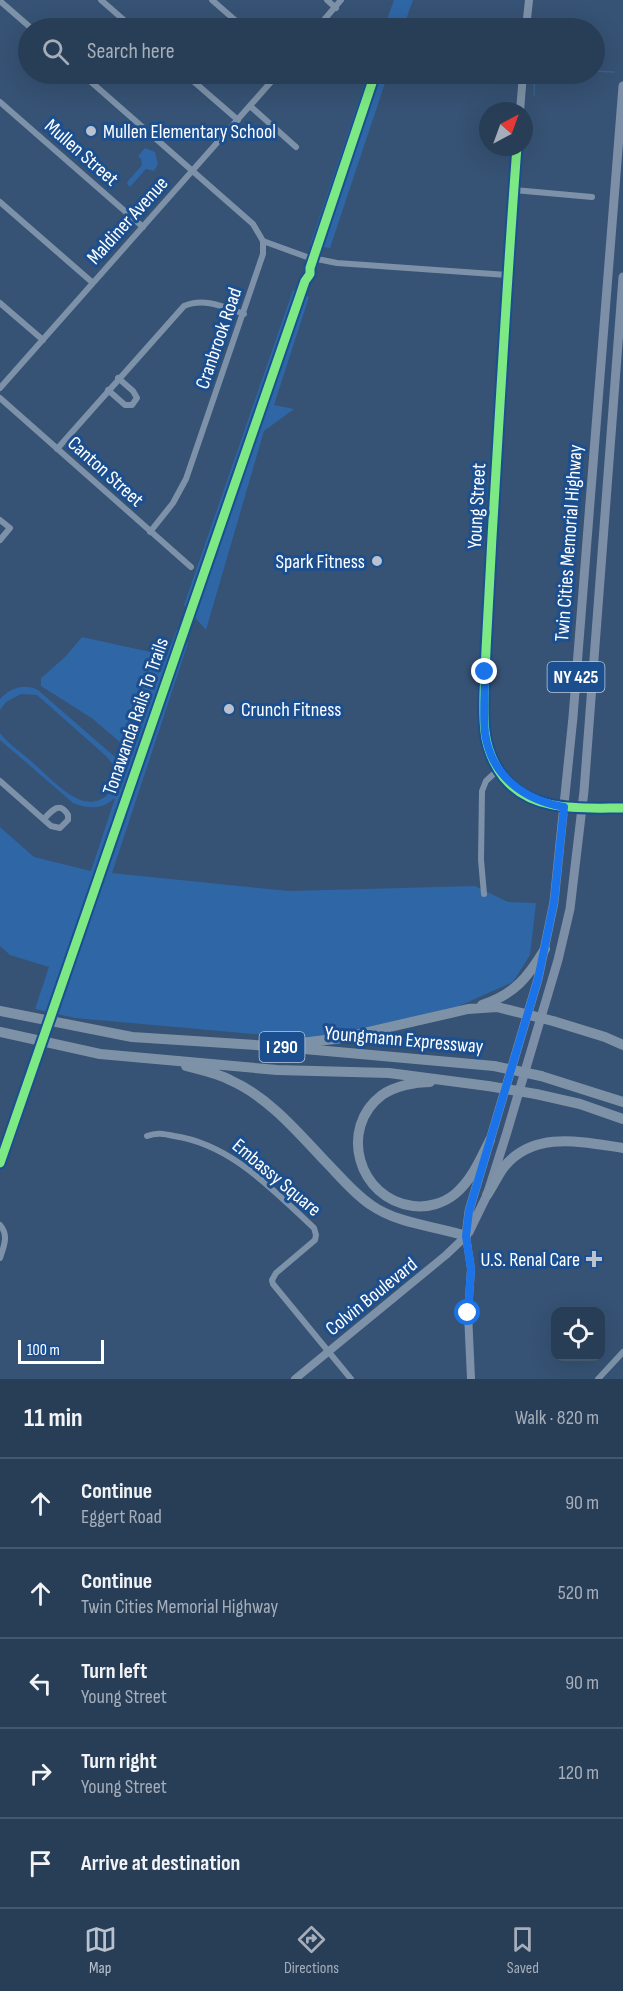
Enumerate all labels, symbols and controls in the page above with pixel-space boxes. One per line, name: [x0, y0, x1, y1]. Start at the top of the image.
search box: [18, 18, 605, 84]
icon: search: [39, 35, 72, 68]
text: Search here: [87, 38, 174, 65]
north arrow: [479, 102, 533, 156]
street label: Mullen Street: [40, 114, 123, 191]
place label: Mullen Elementary School: [103, 120, 276, 144]
marker: Mullen Elementary School: [84, 124, 98, 138]
street label: Maldiner Avenue: [82, 172, 173, 269]
street label: Cranbrook Road: [190, 284, 248, 392]
street label: Canton Street: [62, 431, 148, 512]
street label: Twin Cities Memorial Highway: [550, 444, 588, 642]
street label: Young Street: [463, 463, 491, 550]
place label: Spark Fitness: [275, 550, 365, 574]
marker: Spark Fitness: [370, 554, 384, 568]
street label: Tonawanda Rails To Trails: [98, 634, 174, 798]
route end: [471, 658, 497, 684]
road number: NY 425: [548, 662, 604, 692]
place label: Crunch Fitness: [241, 698, 341, 722]
marker: Crunch Fitness: [222, 702, 236, 716]
street label: Youngmann Expressway: [324, 1021, 485, 1059]
road number: I 290: [260, 1032, 304, 1062]
street label: Embassy Square: [227, 1134, 326, 1222]
place label: U.S. Renal Care: [481, 1248, 580, 1272]
marker: U.S. Renal Care: [585, 1250, 603, 1268]
street label: Colvin Boulevard: [321, 1253, 422, 1341]
route start: [454, 1299, 480, 1325]
map controls: [551, 1307, 605, 1361]
button: locate: [551, 1307, 605, 1361]
scale bar: [18, 1337, 104, 1364]
text: 100 m: [27, 1341, 60, 1360]
text: 11 min: [24, 1403, 83, 1434]
text: Walk · 820 m: [515, 1406, 599, 1430]
text: Continue: [81, 1478, 152, 1505]
icon: ahead: [24, 1487, 57, 1520]
text: 90 m: [565, 1491, 599, 1515]
text: Eggert Road: [81, 1505, 162, 1529]
text: Continue: [81, 1568, 152, 1595]
icon: ahead: [24, 1577, 57, 1610]
text: 520 m: [558, 1581, 599, 1605]
text: Twin Cities Memorial Highway: [81, 1595, 278, 1619]
text: Turn left: [81, 1658, 147, 1685]
icon: left: [24, 1667, 57, 1700]
text: 90 m: [565, 1671, 599, 1695]
text: Young Street: [81, 1685, 167, 1709]
text: Turn right: [81, 1748, 157, 1775]
icon: right: [24, 1757, 57, 1790]
text: 120 m: [559, 1761, 599, 1785]
text: Young Street: [81, 1775, 167, 1799]
icon: arrive: [24, 1847, 57, 1880]
text: Arrive at destination: [81, 1850, 240, 1877]
tab: Map: [84, 1923, 117, 1978]
tab: Directions: [284, 1923, 339, 1978]
tab: Saved: [506, 1923, 539, 1978]

